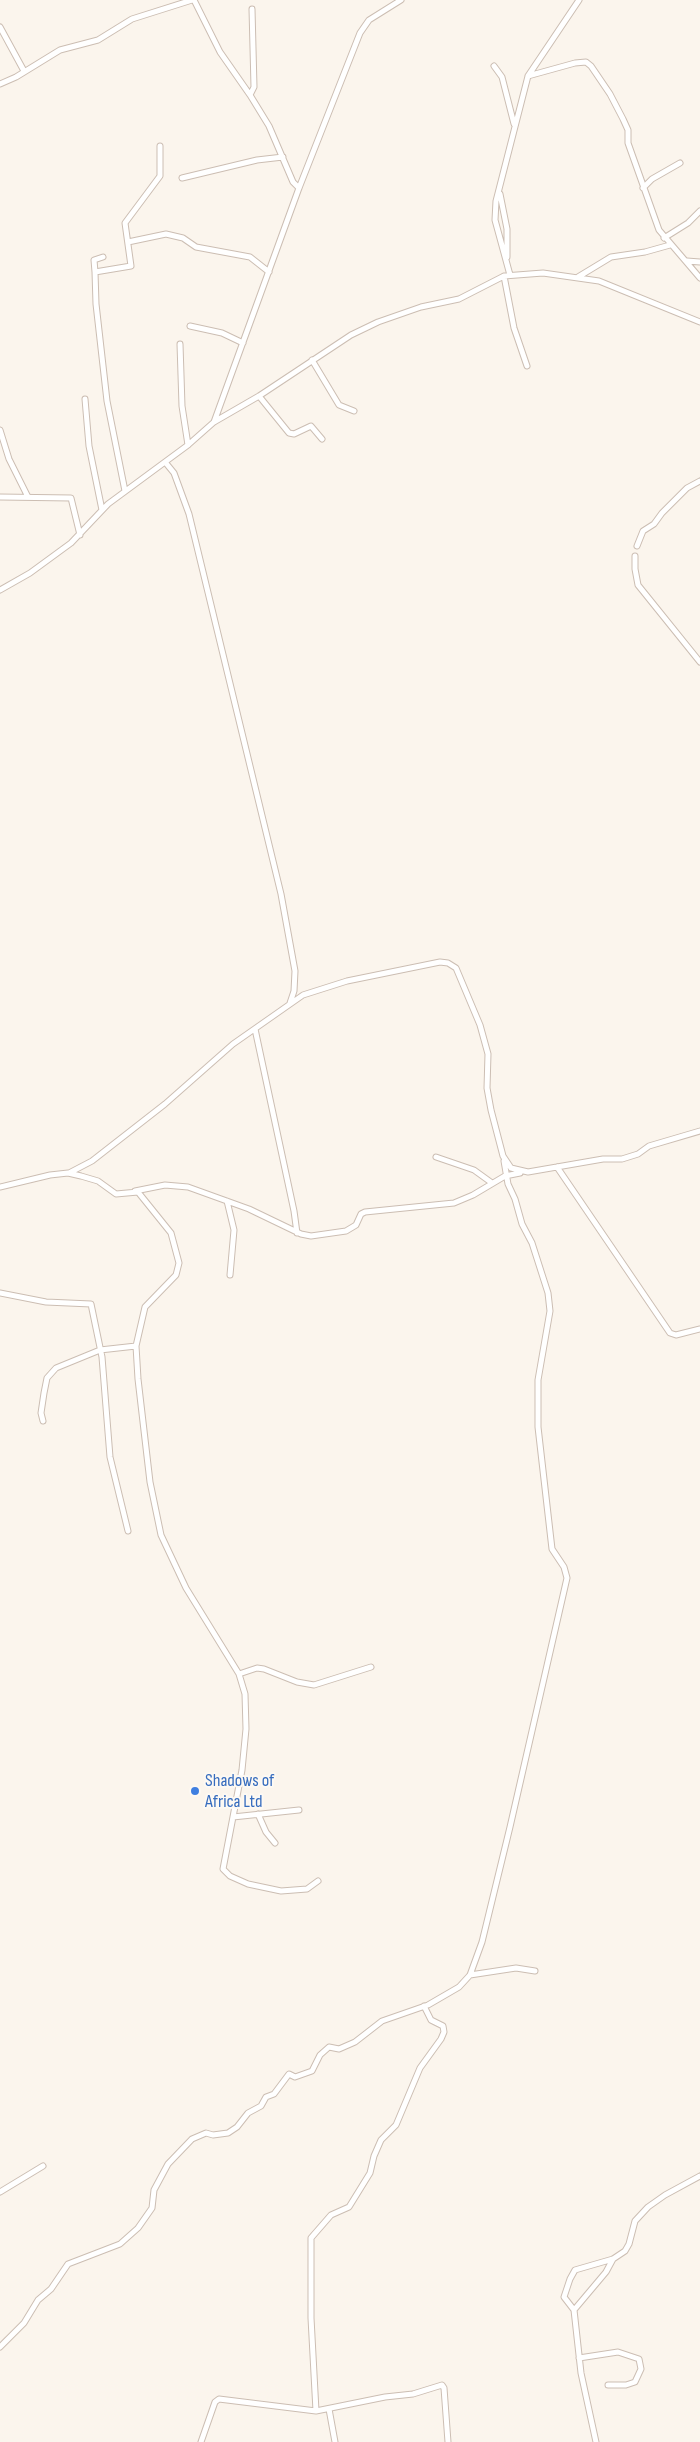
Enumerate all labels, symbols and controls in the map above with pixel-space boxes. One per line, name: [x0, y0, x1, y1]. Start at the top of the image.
place label: Shadows of Africa Ltd: [205, 1770, 274, 1812]
marker: Shadows of Africa Ltd: [189, 1785, 201, 1797]

